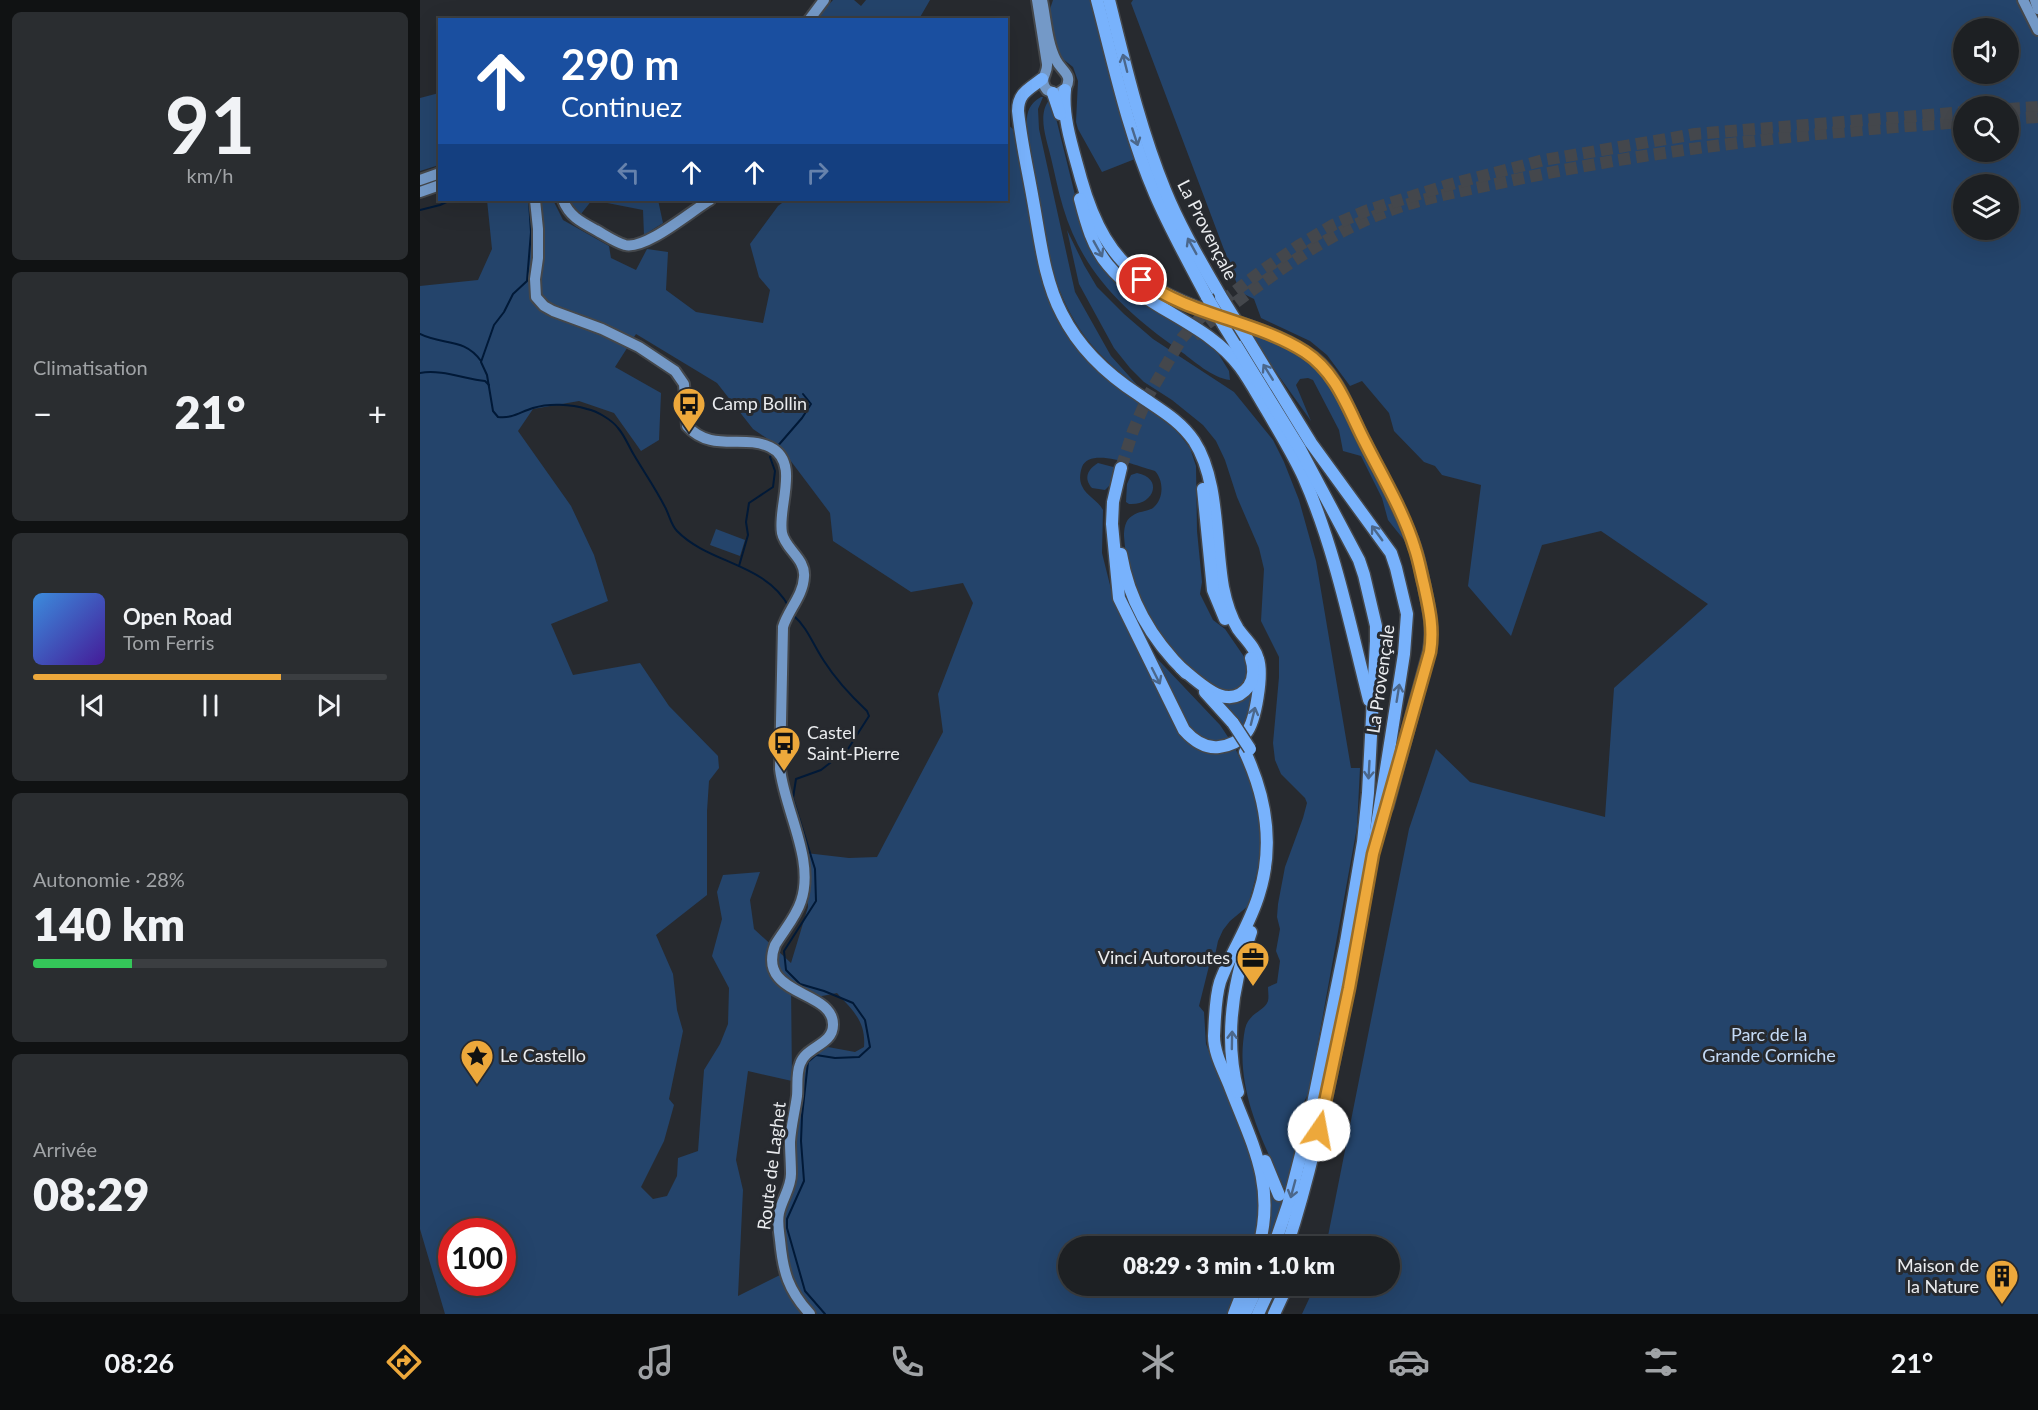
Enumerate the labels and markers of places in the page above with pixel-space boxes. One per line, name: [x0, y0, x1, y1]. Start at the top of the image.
pin: [1116, 254, 1167, 305]
bus stop icon: Camp Bollin: [671, 386, 707, 433]
place label: Camp Bollin: [712, 392, 807, 414]
place label: Castel Saint-Pierre: [807, 721, 900, 764]
bus stop icon: Castel Saint-Pierre: [766, 725, 802, 772]
office icon: Vinci Autoroutes: [1235, 940, 1271, 987]
place label: Vinci Autoroutes: [1098, 946, 1230, 968]
place icon: Le Castello: [459, 1038, 495, 1085]
place label: Le Castello: [500, 1044, 586, 1066]
place label: Maison de la Nature: [1897, 1254, 1979, 1297]
building icon: Maison de la Nature: [1984, 1258, 2020, 1305]

